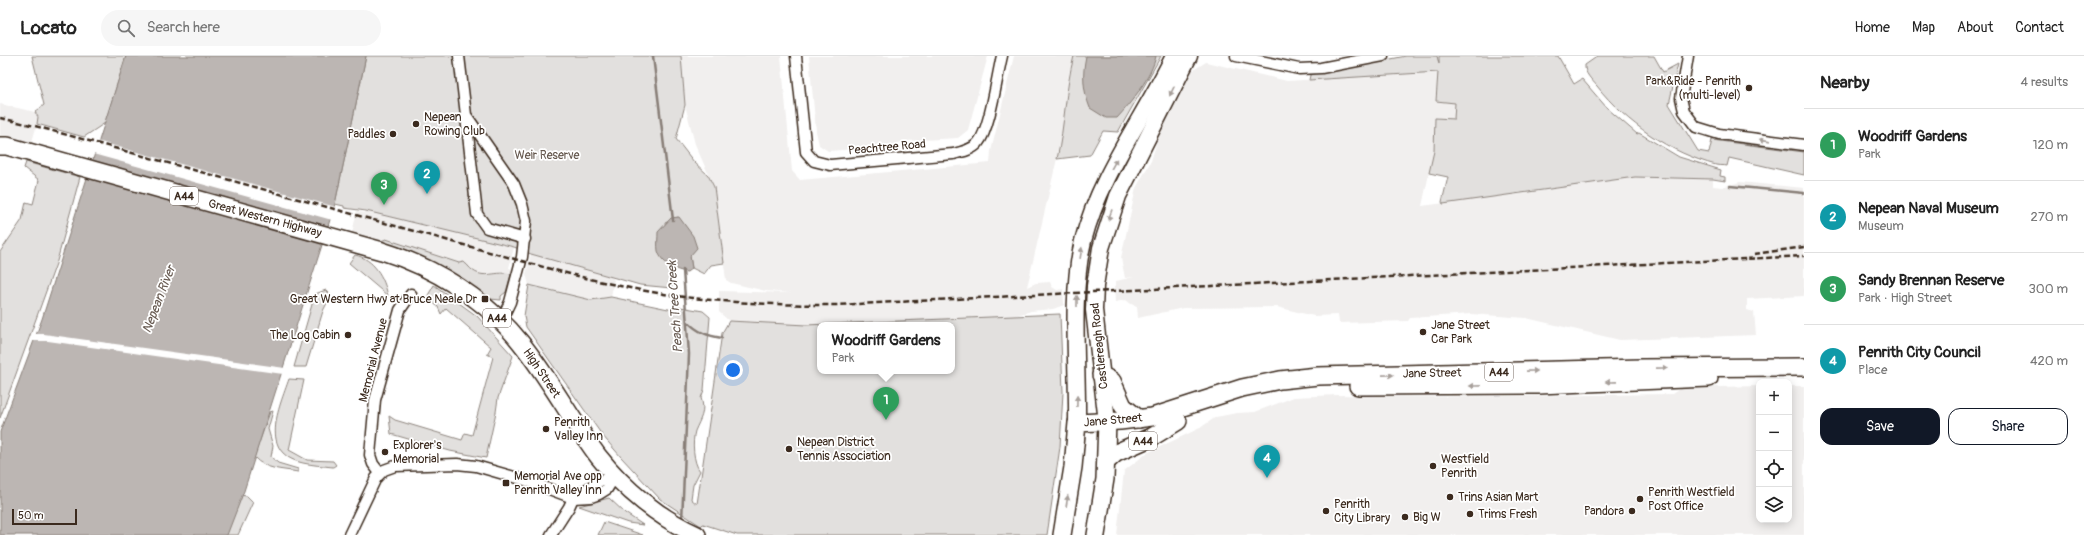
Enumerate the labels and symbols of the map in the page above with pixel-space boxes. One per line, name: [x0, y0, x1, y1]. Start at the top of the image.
place label: Park&Ride - Penrith (multi-level): [1645, 74, 1741, 103]
marker: Park&Ride - Penrith (multi-level): [1744, 83, 1754, 93]
one-way arrow: [1169, 85, 1175, 97]
place label: Nepean Rowing Club: [424, 110, 485, 139]
marker: Nepean Rowing Club: [411, 119, 421, 129]
place label: Paddles: [347, 127, 386, 142]
marker: Paddles: [388, 129, 398, 139]
street label: Peachtree Road: [848, 137, 927, 158]
one-way arrow: [1759, 137, 1771, 143]
park label: Weir Reserve: [515, 148, 580, 163]
one-way arrow: [1111, 159, 1118, 170]
pin: 2: [414, 161, 440, 194]
pin: 3: [371, 172, 397, 205]
road number: A44: [170, 187, 198, 205]
street label: Great Western Highway: [206, 196, 323, 241]
one-way arrow: [1107, 210, 1113, 222]
one-way arrow: [1078, 247, 1084, 259]
water label: Peach Tree Creek: [664, 259, 686, 354]
water label: Nepean River: [139, 261, 180, 335]
place label: Great Western Hwy at Bruce Neale Dr: [290, 292, 478, 307]
marker: Great Western Hwy at Bruce Neale Dr: [480, 294, 490, 304]
one-way arrow: [1074, 294, 1080, 307]
street label: Castlereagh Road: [1087, 302, 1111, 390]
road number: A44: [483, 309, 511, 327]
street label: Memorial Avenue: [356, 317, 391, 404]
place label: Jane Street Car Park: [1431, 318, 1490, 347]
marker: Jane Street Car Park: [1418, 327, 1428, 337]
place label: The Log Cabin: [270, 328, 340, 343]
marker: The Log Cabin: [343, 330, 353, 340]
street label: High Street: [520, 346, 564, 401]
your location: [723, 360, 743, 380]
road number: A44: [1485, 363, 1513, 381]
street label: Jane Street: [1402, 365, 1462, 382]
one-way arrow: [1656, 365, 1669, 371]
one-way arrow: [1526, 368, 1539, 374]
one-way arrow: [1382, 371, 1394, 378]
one-way arrow: [1605, 379, 1617, 386]
one-way arrow: [1468, 383, 1481, 389]
pin: 1: [873, 387, 899, 420]
one-way arrow: [1074, 394, 1080, 407]
street label: Jane Street: [1083, 410, 1143, 431]
place label: Penrith Valley Inn: [554, 415, 603, 444]
marker: Penrith Valley Inn: [541, 424, 551, 434]
road number: A44: [1129, 432, 1157, 450]
place label: Nepean District Tennis Association: [797, 435, 891, 464]
place label: Explorer's Memorial: [393, 438, 442, 467]
marker: Nepean District Tennis Association: [784, 444, 794, 454]
pin: 4: [1254, 445, 1280, 478]
marker: Explorer's Memorial: [380, 447, 390, 457]
place label: Westfield Penrith: [1441, 452, 1489, 481]
marker: Westfield Penrith: [1428, 461, 1438, 471]
place label: Memorial Ave opp Penrith Valley Inn: [514, 469, 602, 498]
marker: Memorial Ave opp Penrith Valley Inn: [501, 478, 511, 488]
place label: Penrith Westfield Post Office: [1648, 485, 1735, 514]
place label: Trins Asian Mart: [1458, 490, 1539, 505]
marker: Trins Asian Mart: [1445, 492, 1455, 502]
marker: Penrith Westfield Post Office: [1635, 494, 1645, 504]
one-way arrow: [1065, 495, 1071, 507]
place label: Penrith City Library: [1334, 497, 1390, 526]
place label: Pandora: [1584, 504, 1624, 519]
marker: Penrith City Library: [1321, 506, 1331, 516]
marker: Pandora: [1627, 506, 1637, 516]
scale bar: [12, 507, 77, 526]
place label: Trims Fresh: [1478, 507, 1537, 522]
marker: Trims Fresh: [1465, 509, 1475, 519]
place label: Big W: [1413, 510, 1441, 525]
marker: Big W: [1400, 512, 1410, 522]

